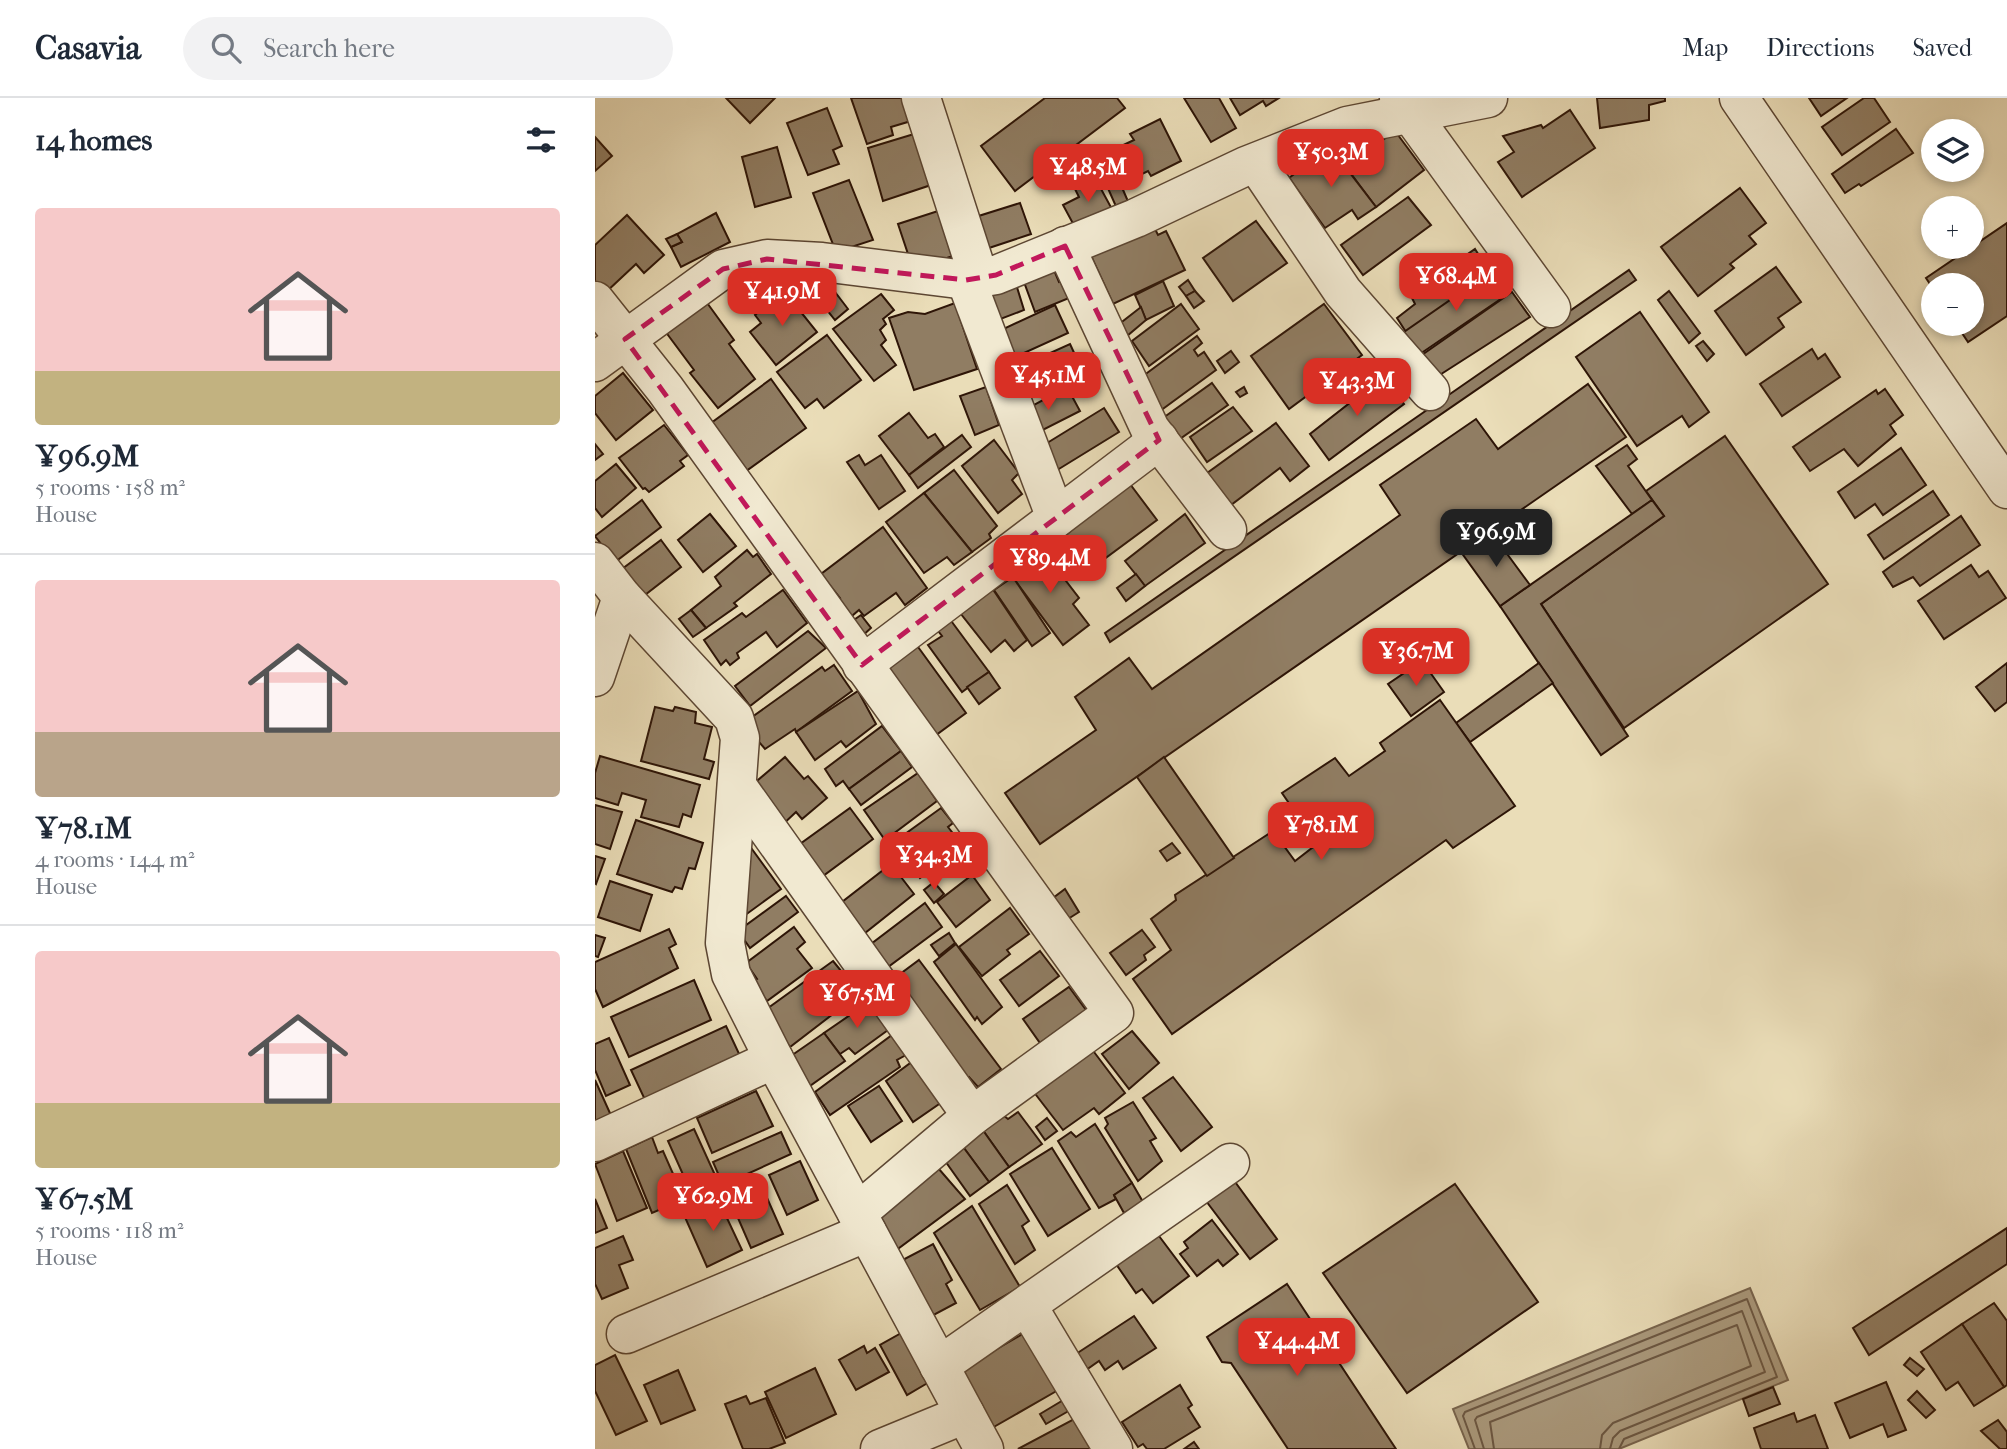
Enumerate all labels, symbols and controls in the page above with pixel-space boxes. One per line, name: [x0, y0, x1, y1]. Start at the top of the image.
search box: [183, 17, 673, 80]
text: Casavia: [35, 29, 141, 68]
icon: search: [207, 29, 245, 67]
text: Search here: [263, 33, 395, 64]
text: Map: [1682, 34, 1728, 62]
text: Directions: [1766, 34, 1874, 62]
text: Saved: [1912, 34, 1972, 62]
map controls: [1921, 119, 1984, 336]
button: layers: [1921, 119, 1984, 182]
icon: filters: [522, 121, 560, 159]
text: 14 homes: [35, 123, 152, 158]
pin: ¥50.3M: [1274, 130, 1388, 189]
text: ¥50.3M: [1293, 138, 1369, 165]
pin: ¥48.5M: [1031, 144, 1145, 204]
text: ¥48.5M: [1049, 153, 1127, 180]
button: +: [1921, 196, 1984, 259]
icon: home: [235, 253, 361, 379]
pin: ¥68.4M: [1399, 254, 1513, 313]
text: ¥68.4M: [1415, 262, 1497, 289]
pin: ¥41.9M: [725, 268, 839, 328]
button: −: [1921, 273, 1984, 336]
text: ¥41.9M: [744, 277, 820, 304]
pin: ¥45.1M: [991, 352, 1105, 412]
pin: ¥43.3M: [1300, 358, 1414, 418]
text: ¥45.1M: [1011, 361, 1085, 388]
text: ¥43.3M: [1319, 367, 1395, 394]
text: ¥96.9M: [35, 439, 139, 474]
text: 5 rooms · 158 m²: [35, 474, 185, 501]
text: House: [35, 501, 97, 528]
pin: ¥96.9M: [1439, 510, 1553, 569]
text: ¥96.9M: [1456, 518, 1536, 545]
pin: ¥89.4M: [993, 536, 1107, 595]
text: ¥89.4M: [1009, 544, 1091, 571]
icon: home: [235, 625, 361, 751]
pin: ¥36.7M: [1359, 628, 1473, 688]
text: ¥36.7M: [1378, 637, 1454, 664]
pin: ¥78.1M: [1264, 802, 1378, 862]
text: ¥78.1M: [35, 811, 132, 846]
text: ¥78.1M: [1284, 811, 1358, 838]
pin: ¥34.3M: [877, 832, 991, 892]
text: ¥34.3M: [896, 841, 972, 868]
text: 4 rooms · 144 m²: [35, 846, 195, 873]
text: House: [35, 873, 97, 900]
pin: ¥67.5M: [800, 970, 914, 1030]
text: ¥67.5M: [819, 979, 895, 1006]
icon: home: [235, 996, 361, 1122]
pin: ¥62.9M: [656, 1174, 770, 1233]
text: ¥67.5M: [35, 1182, 133, 1217]
text: ¥62.9M: [673, 1182, 753, 1209]
text: 5 rooms · 118 m²: [35, 1217, 183, 1244]
text: House: [35, 1244, 97, 1271]
pin: ¥44.4M: [1240, 1318, 1354, 1378]
text: ¥44.4M: [1254, 1327, 1340, 1354]

